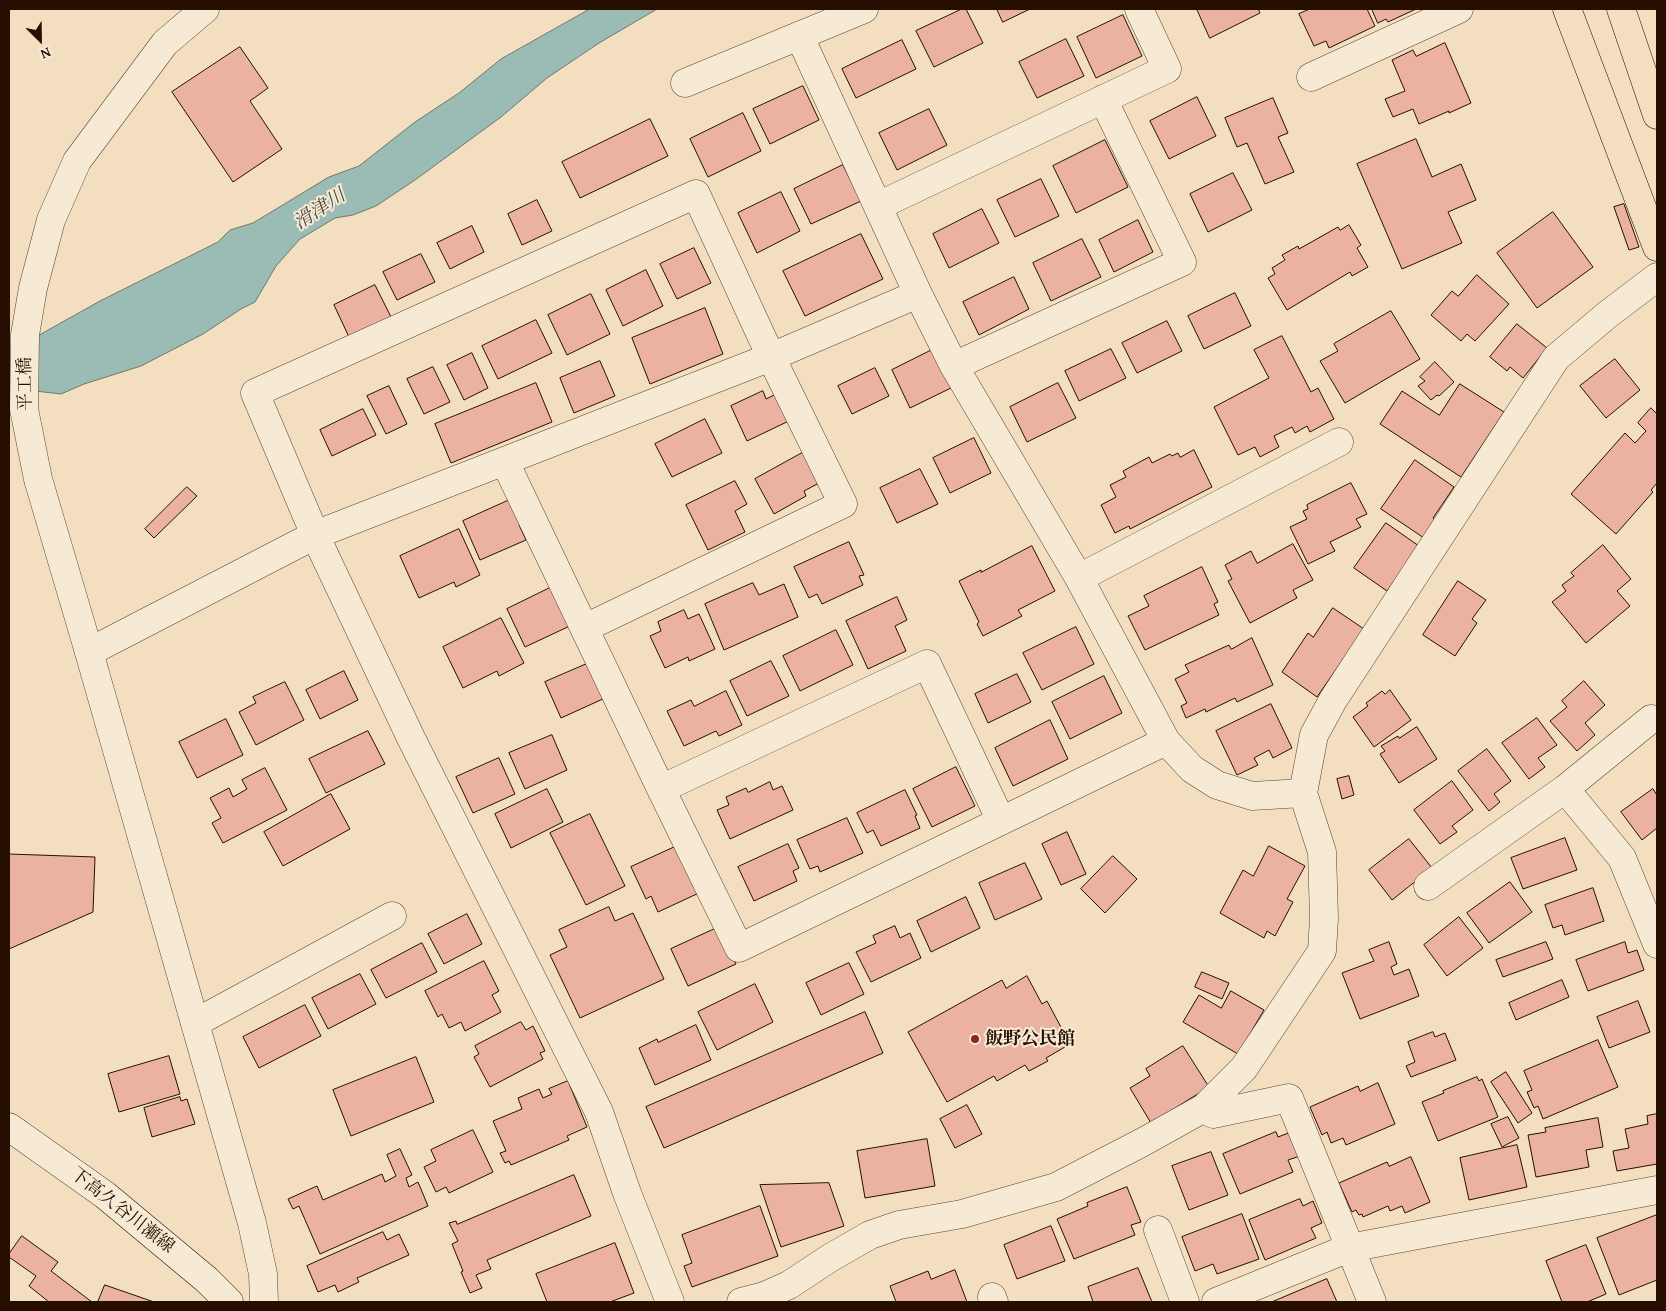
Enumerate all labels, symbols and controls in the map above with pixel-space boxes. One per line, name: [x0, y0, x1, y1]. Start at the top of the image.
north arrow: [15, 15, 65, 65]
text: N: [38, 43, 54, 65]
water label: 滑津川: [290, 185, 350, 235]
street label: 平工橋: [15, 357, 37, 411]
place label: 飯野公民館: [985, 1028, 1075, 1050]
marker: 飯野公民館: [969, 1033, 981, 1045]
street label: 下高久谷川瀬線: [66, 1164, 178, 1258]

